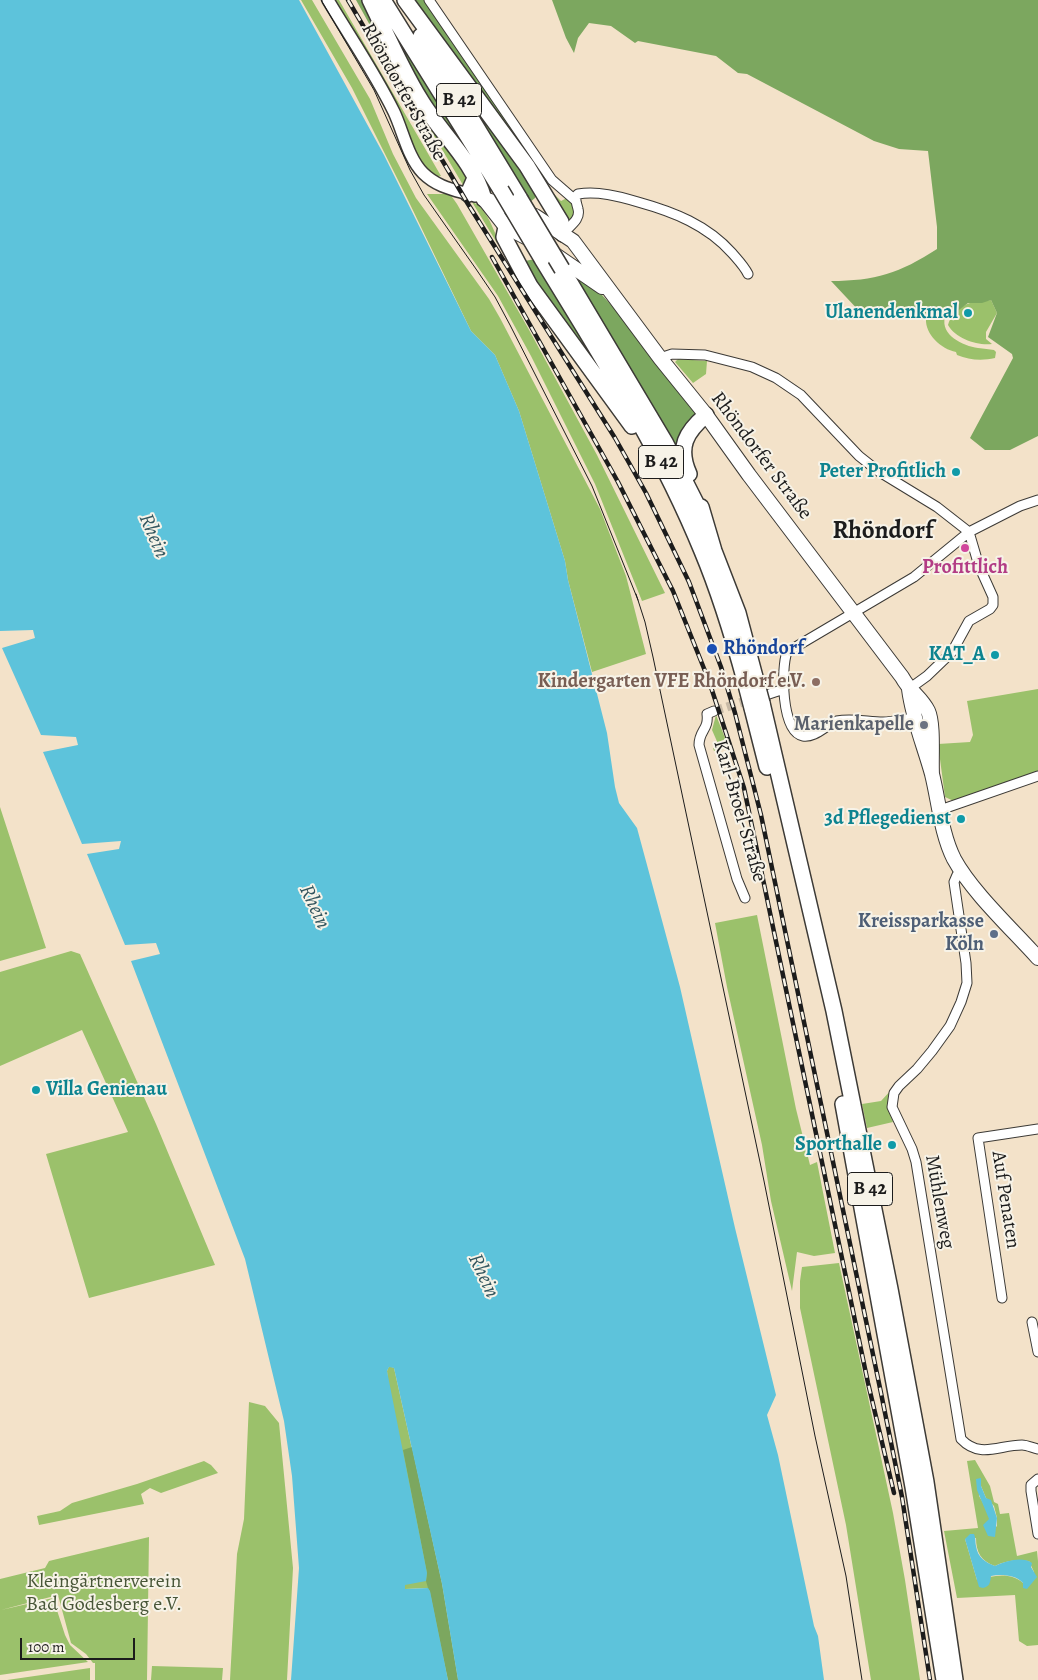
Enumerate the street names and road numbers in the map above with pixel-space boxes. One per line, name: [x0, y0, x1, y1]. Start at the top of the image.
street label: Rhöndorfer Straße: [355, 19, 451, 165]
road number: B 42: [436, 84, 482, 116]
street label: Rhöndorfer Straße: [705, 387, 817, 525]
road number: B 42: [638, 446, 684, 478]
street label: Karl-Broel-Straße: [707, 737, 771, 885]
street label: Auf Penaten: [985, 1149, 1025, 1251]
street label: Mühlenweg: [919, 1153, 959, 1251]
road number: B 42: [848, 1172, 892, 1206]

